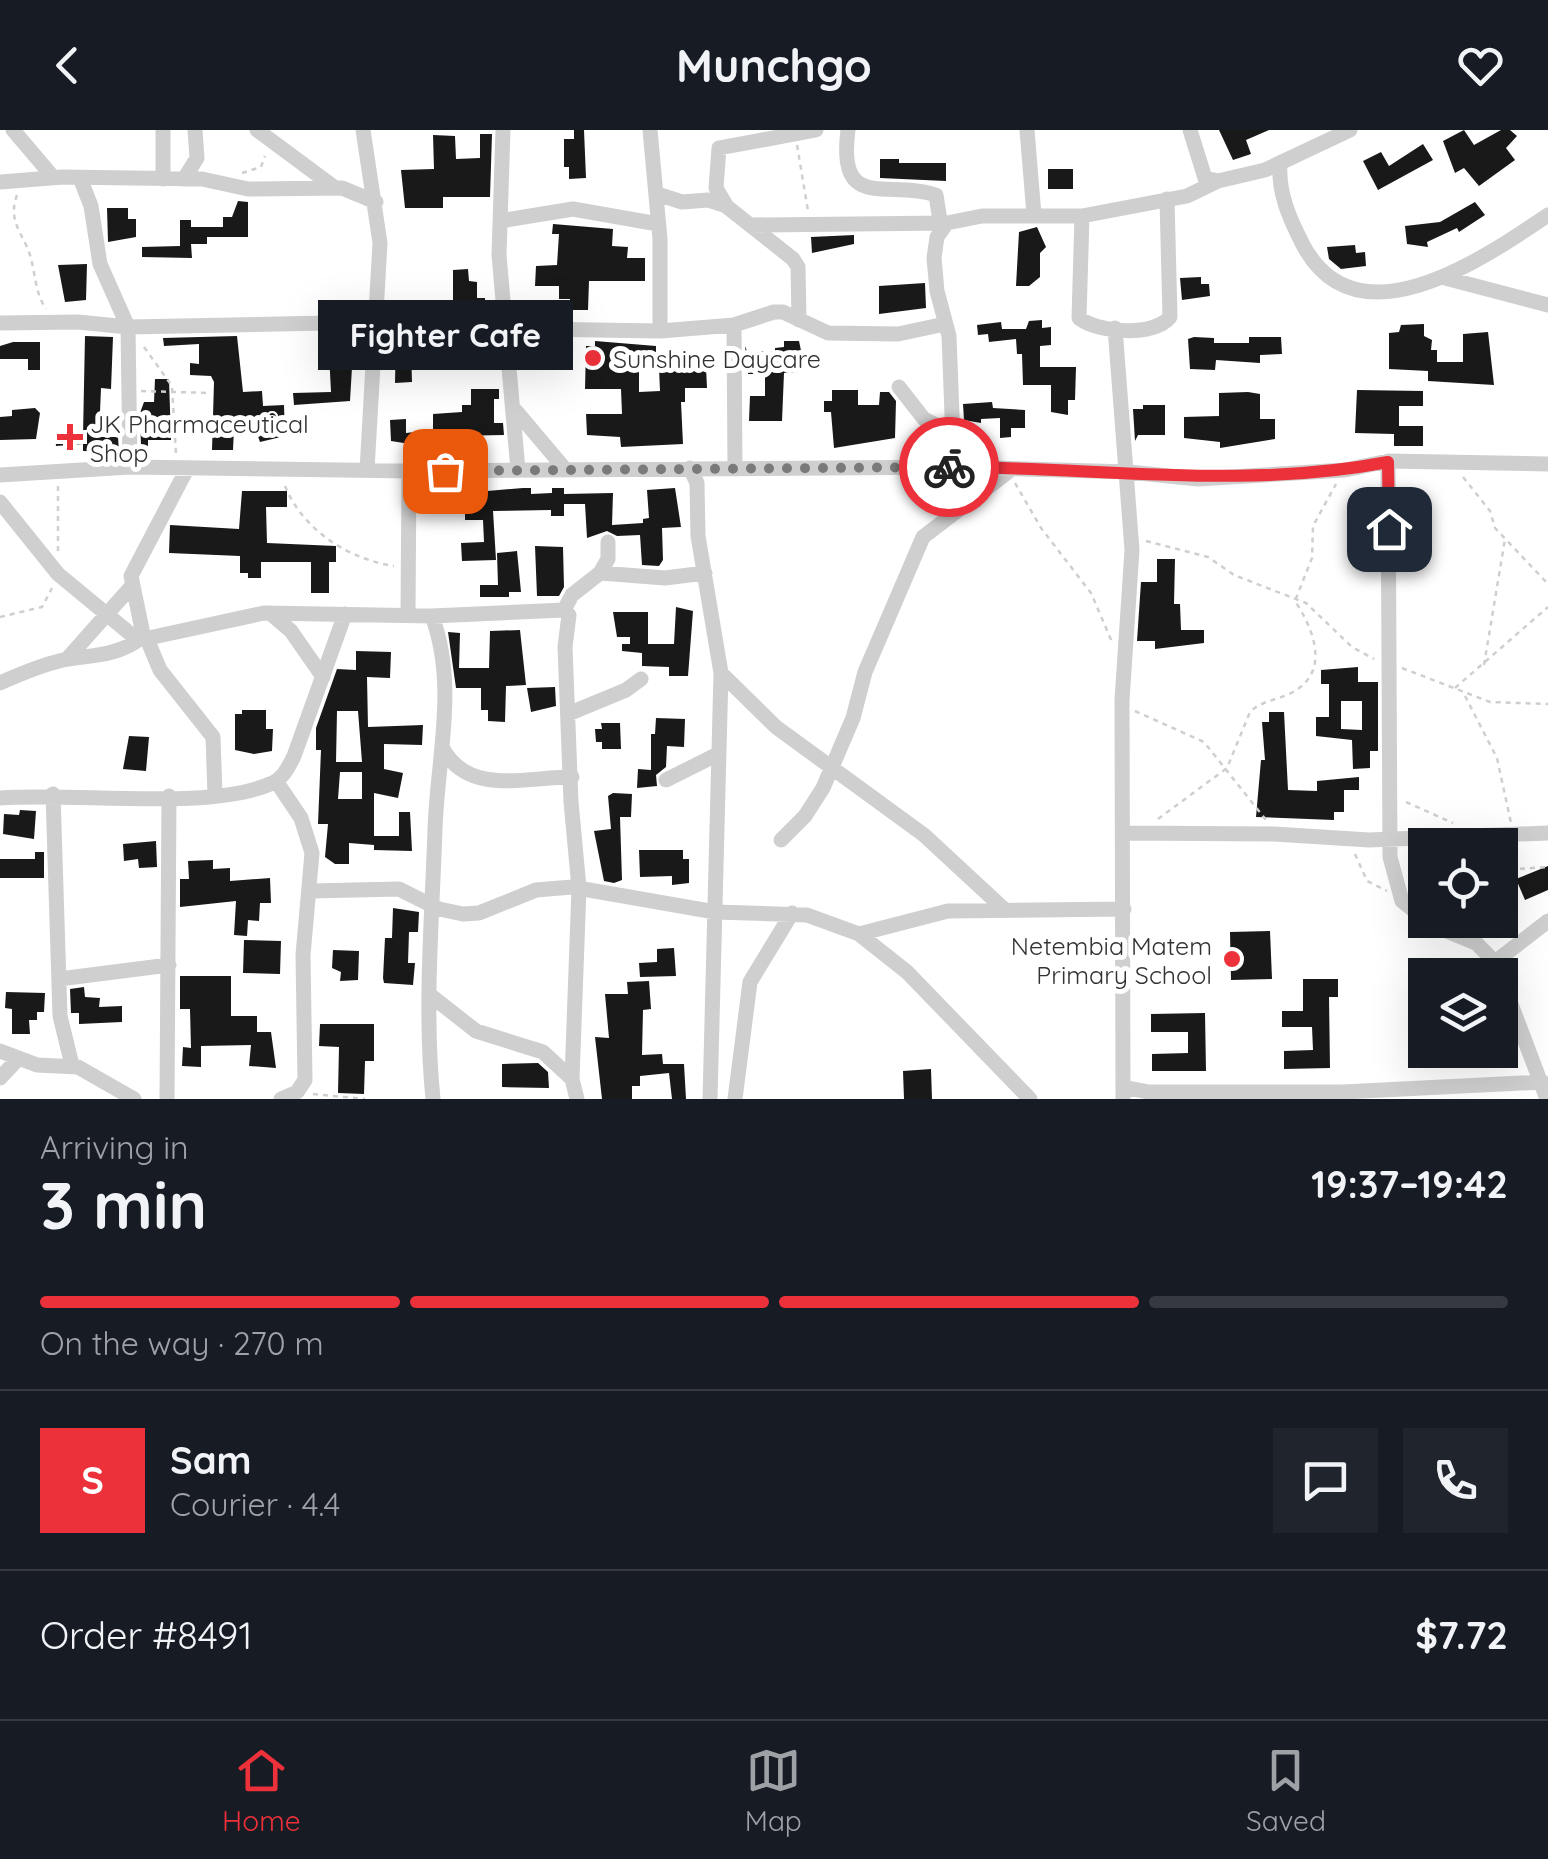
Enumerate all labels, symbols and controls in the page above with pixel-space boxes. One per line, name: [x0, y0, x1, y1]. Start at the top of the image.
text: Munchgo: [676, 37, 872, 93]
icon: back: [40, 38, 95, 93]
icon: heart: [1453, 38, 1508, 93]
callout: Fighter Cafe: [318, 301, 572, 371]
text: Fighter Cafe: [350, 315, 541, 355]
place label: Sunshine Daycare: [613, 343, 821, 374]
marker: Sunshine Daycare: [582, 347, 604, 369]
place label: JK Pharmaceutical Shop: [90, 408, 309, 468]
courier: [899, 417, 999, 517]
marker: JK Pharmaceutical Shop: [59, 426, 81, 448]
pin: [403, 429, 488, 514]
icon: bike: [922, 440, 977, 495]
icon: bag: [418, 444, 473, 499]
pin: [1347, 487, 1432, 572]
icon: home: [1362, 502, 1417, 557]
map controls: [1408, 828, 1518, 1068]
button: locate: [1408, 828, 1518, 938]
place label: Netembia Matem Primary School: [1011, 930, 1212, 990]
marker: Netembia Matem Primary School: [1221, 948, 1243, 970]
button: layers: [1408, 958, 1518, 1068]
text: Arriving in: [40, 1127, 189, 1167]
text: 19:37–19:42: [1311, 1160, 1508, 1208]
text: 3 min: [40, 1164, 207, 1245]
text: On the way · 270 m: [40, 1323, 324, 1363]
button: chat: [1273, 1428, 1378, 1533]
button: phone: [1403, 1428, 1508, 1533]
text: Sam: [170, 1436, 252, 1484]
text: S: [81, 1456, 104, 1504]
text: Courier · 4.4: [170, 1484, 340, 1524]
text: Order #8491: [40, 1611, 253, 1659]
text: $7.72: [1415, 1611, 1508, 1659]
tab: Home: [222, 1743, 301, 1838]
tab: Map: [745, 1743, 802, 1838]
tab: Saved: [1246, 1743, 1326, 1838]

